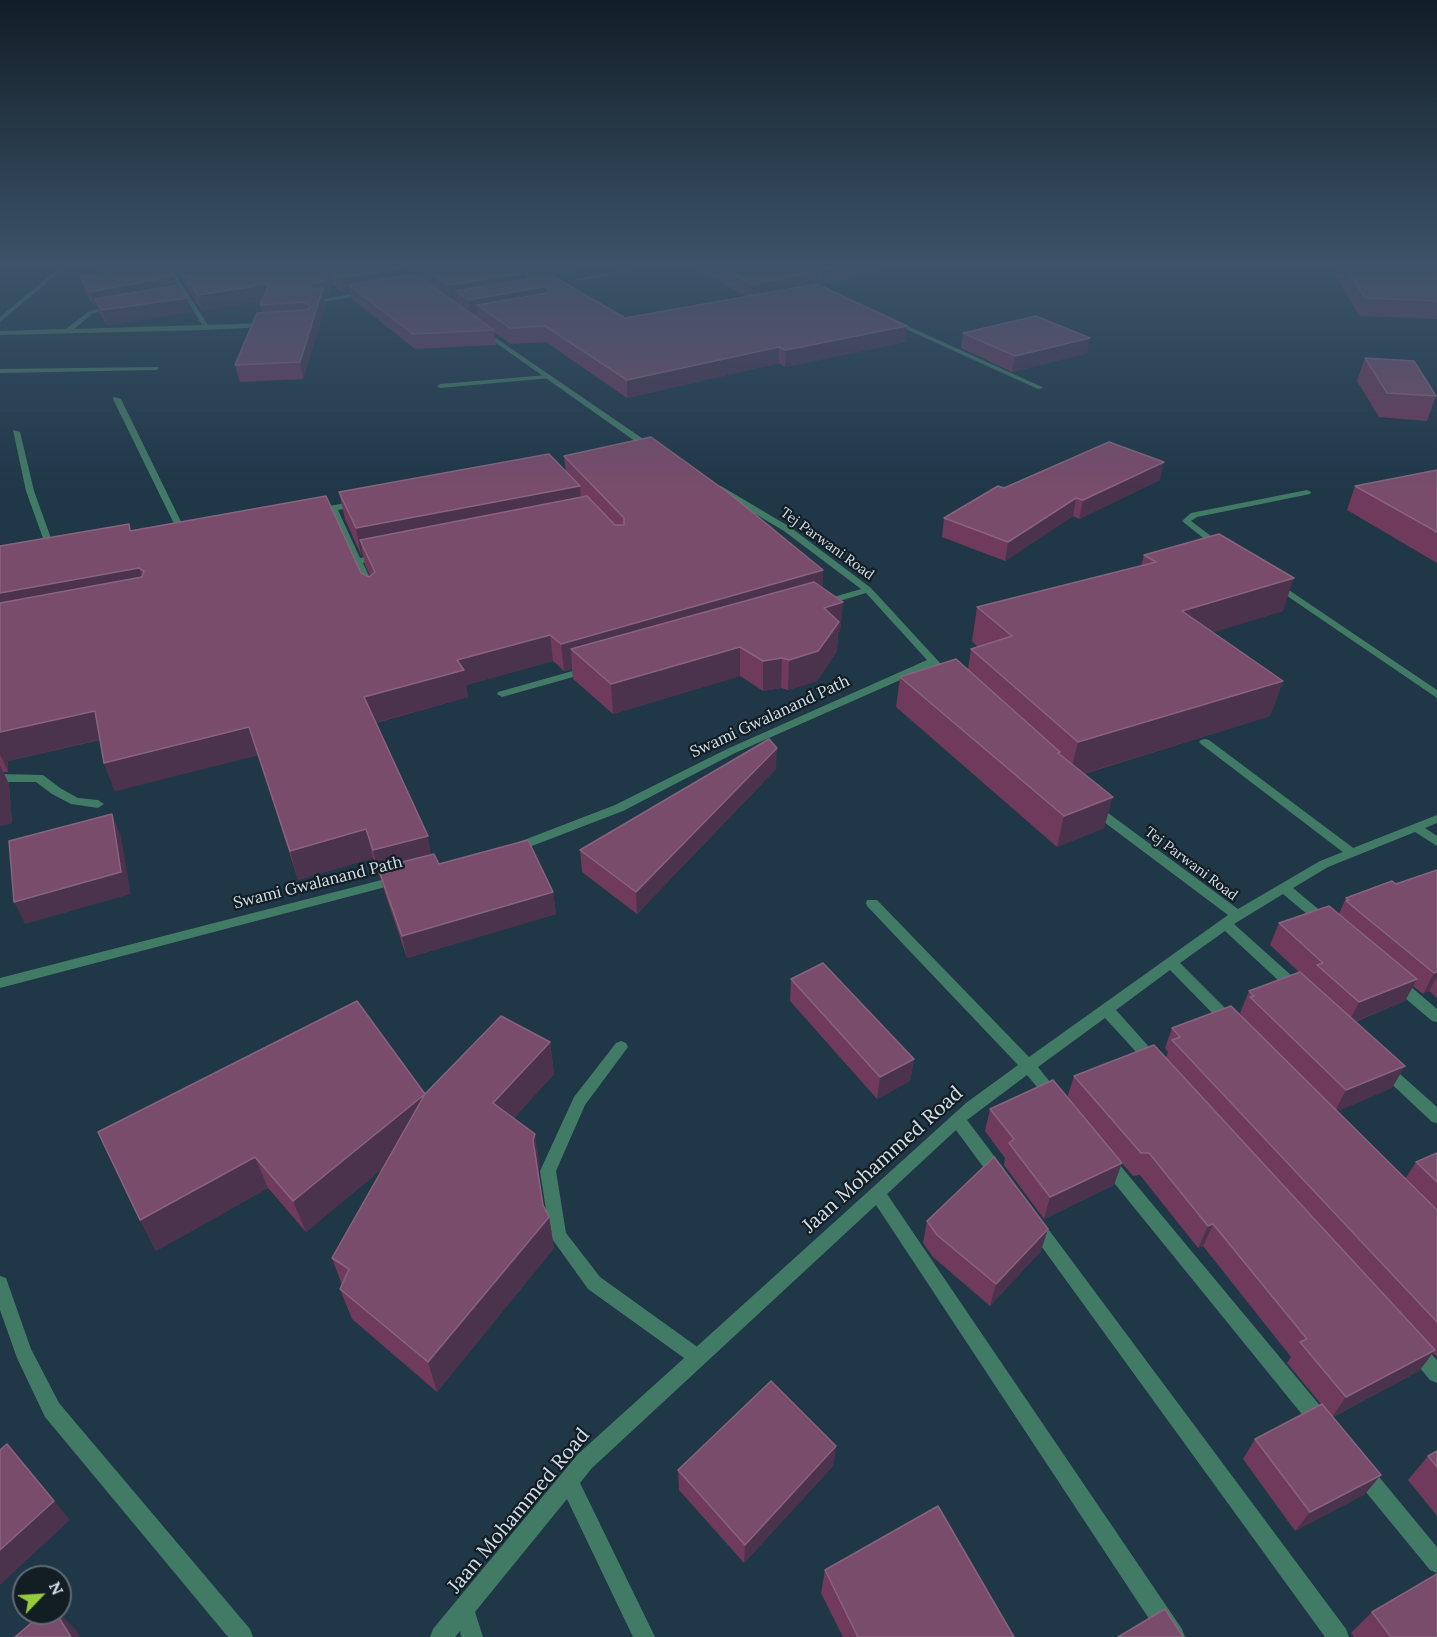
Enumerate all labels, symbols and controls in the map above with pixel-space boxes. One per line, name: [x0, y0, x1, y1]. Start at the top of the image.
street label: Tej Parwani Road: [777, 504, 877, 584]
street label: Swami Gwalanand Path: [687, 672, 853, 762]
street label: Tej Parwani Road: [1141, 824, 1241, 904]
street label: Swami Gwalanand Path: [231, 853, 405, 913]
street label: Jaan Mohammed Road: [798, 1082, 968, 1238]
street label: Jaan Mohammed Road: [443, 1424, 595, 1598]
north arrow: [12, 1565, 72, 1625]
text: N: [45, 1578, 68, 1598]

